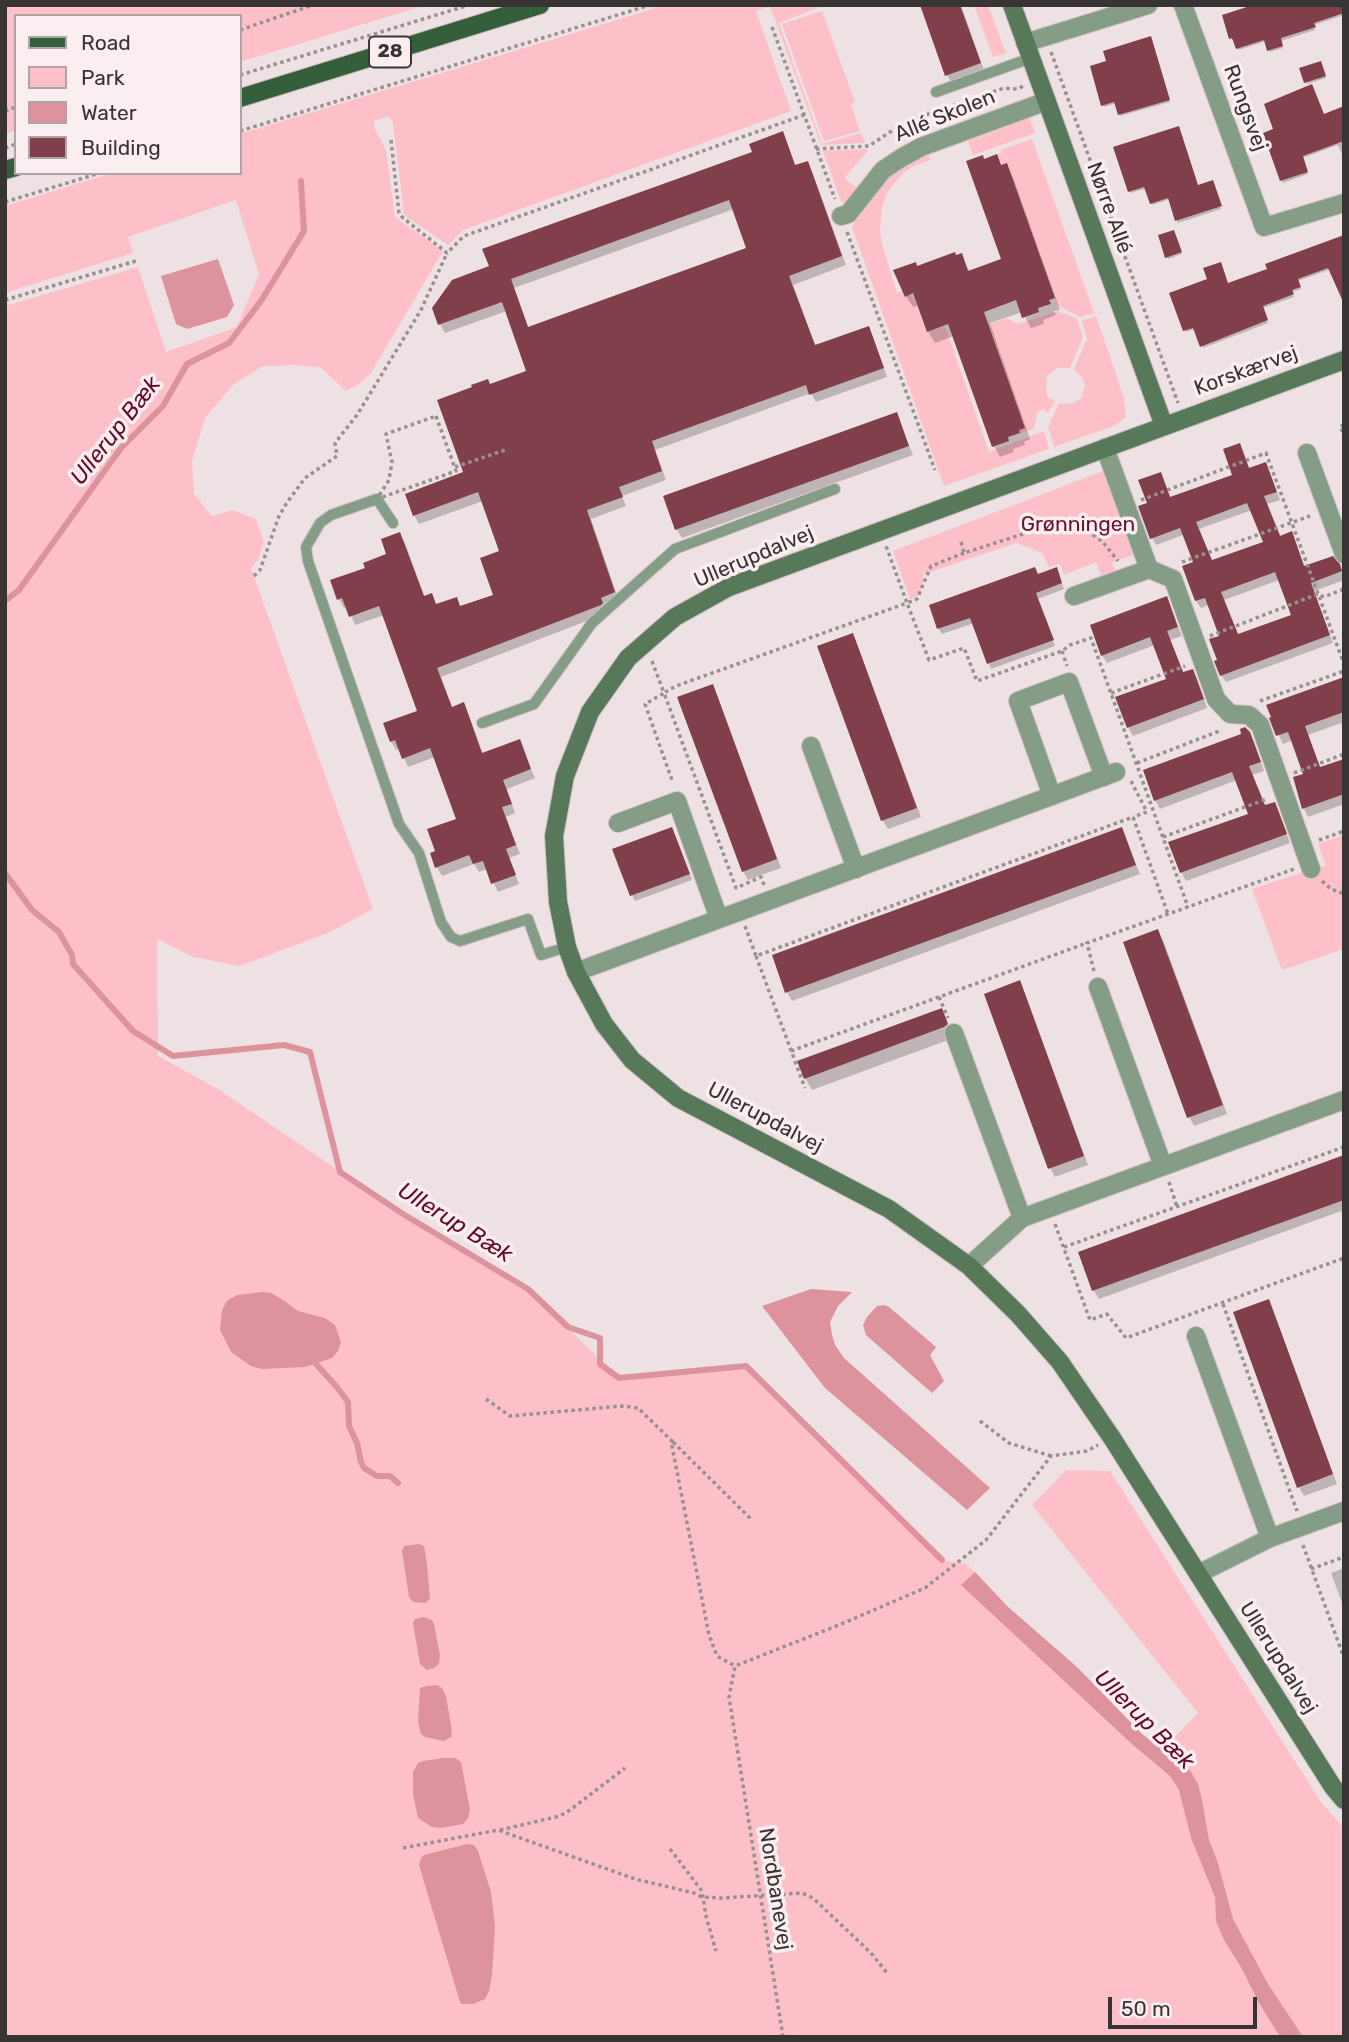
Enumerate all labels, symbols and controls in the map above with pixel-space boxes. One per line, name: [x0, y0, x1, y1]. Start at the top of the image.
legend: [14, 14, 242, 175]
text: Road: [81, 30, 131, 55]
road number: 28: [369, 36, 411, 68]
street label: Rungsvej: [1218, 61, 1272, 155]
text: Park: [81, 65, 125, 90]
street label: Allé Skolen: [891, 84, 999, 148]
text: Water: [81, 100, 137, 125]
text: Building: [81, 135, 161, 160]
street label: Nørre Allé: [1081, 159, 1137, 257]
street label: Korskærvej: [1191, 341, 1301, 401]
water label: Ullerup Bæk: [65, 371, 167, 491]
park label: Grønningen: [1021, 512, 1135, 538]
street label: Ullerupdalvej: [690, 521, 818, 593]
street label: Ullerupdalvej: [703, 1077, 827, 1159]
water label: Ullerup Bæk: [393, 1177, 517, 1269]
street label: Ullerupdalvej: [1234, 1597, 1322, 1719]
water label: Ullerup Bæk: [1088, 1664, 1200, 1776]
street label: Nordbanevej: [753, 1826, 797, 1952]
scale bar: [1111, 1982, 1260, 2026]
text: 50 m: [1121, 1996, 1171, 2021]

